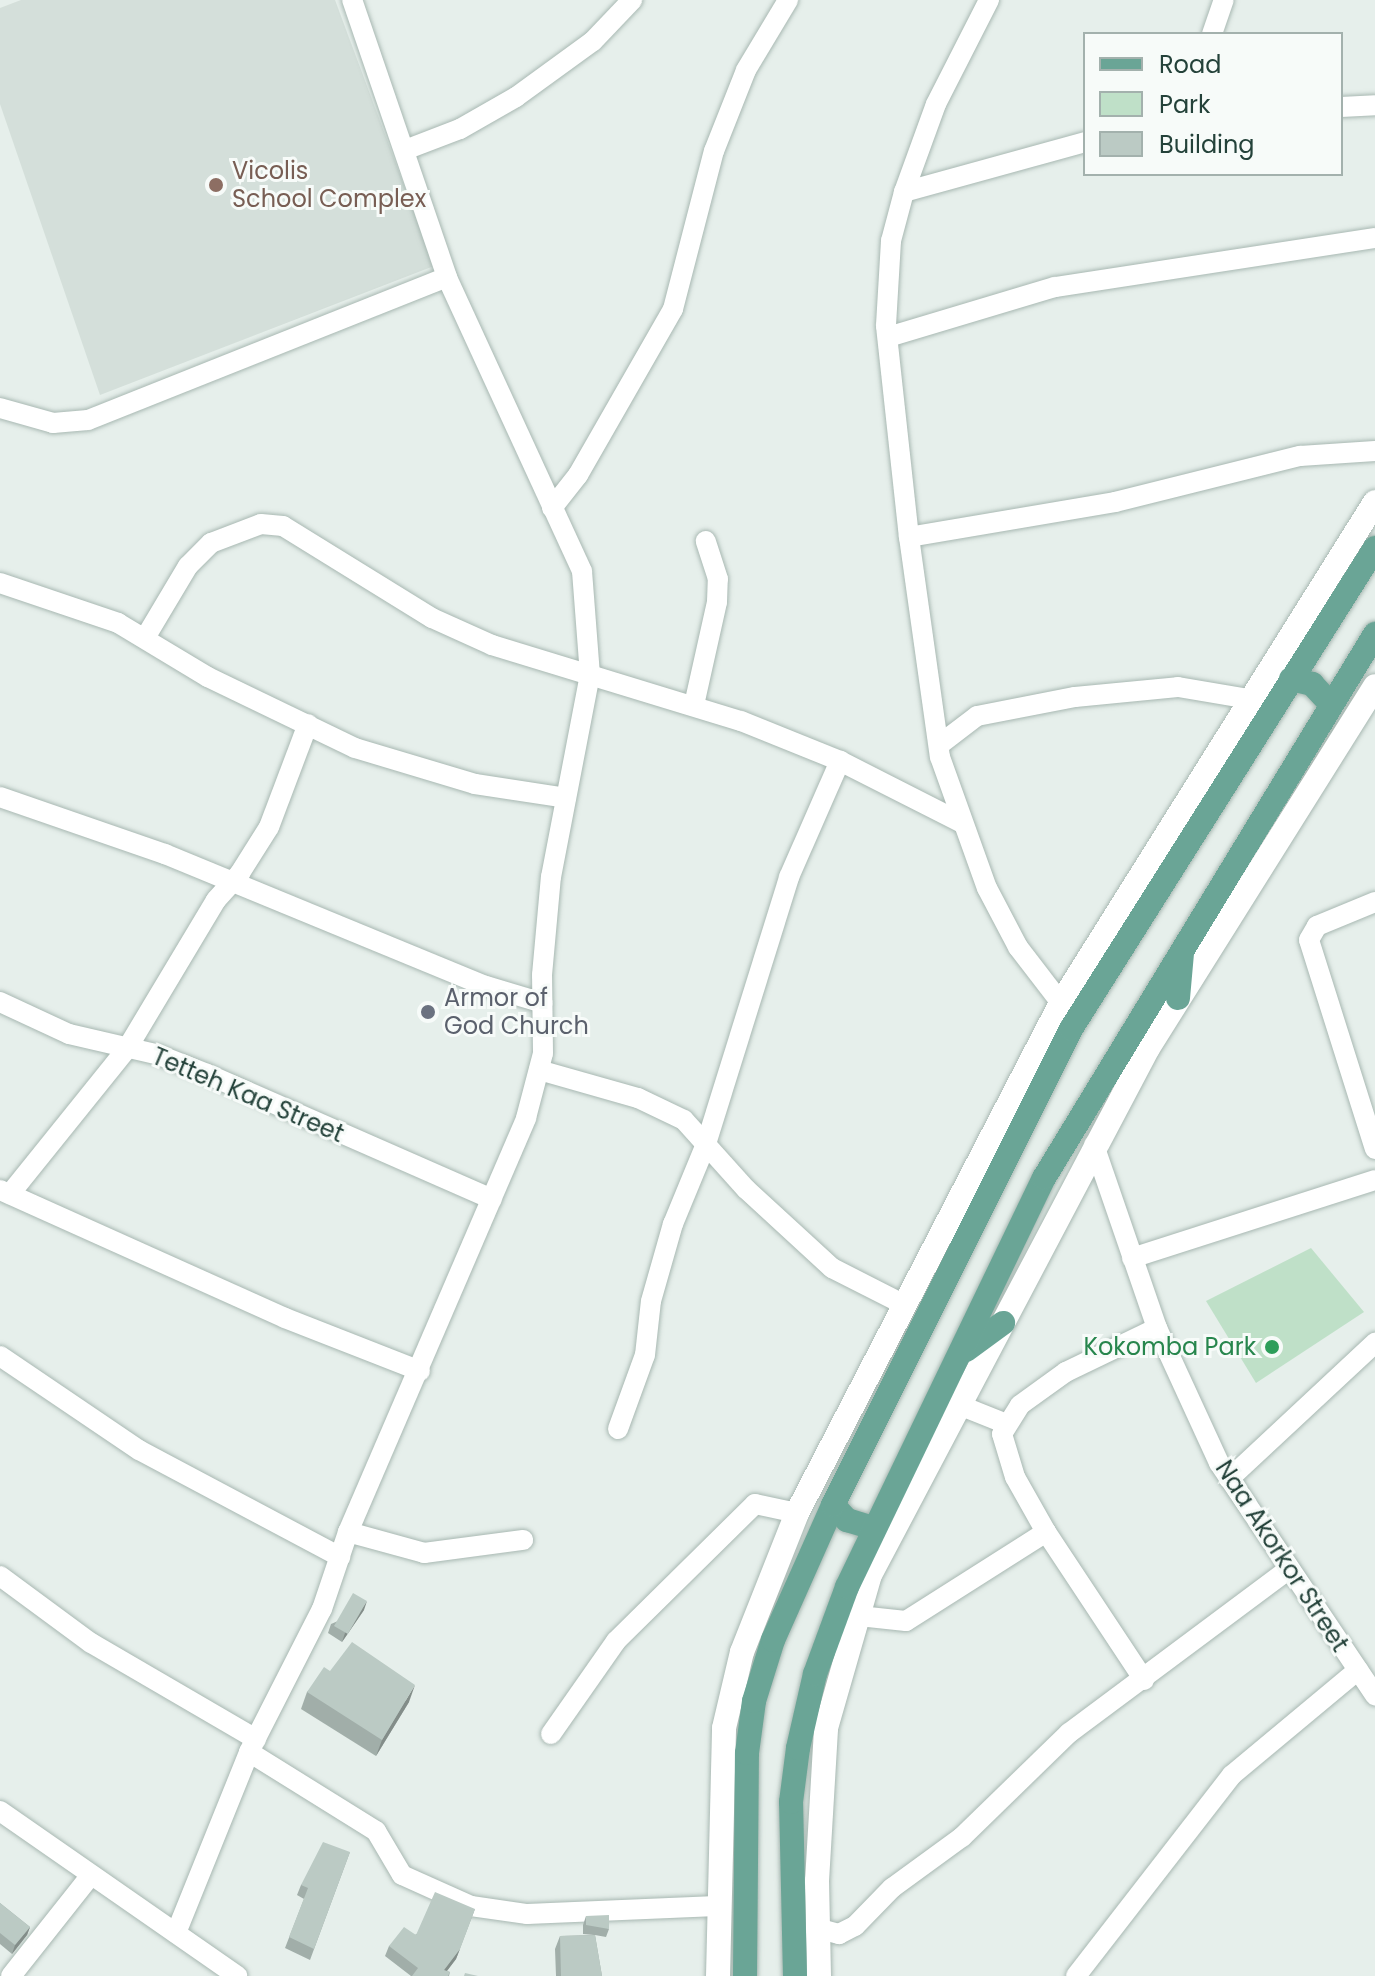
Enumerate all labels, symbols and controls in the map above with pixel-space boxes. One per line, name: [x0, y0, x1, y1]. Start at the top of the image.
legend: [1083, 32, 1343, 176]
text: Road: [1159, 48, 1221, 81]
text: Park: [1159, 88, 1210, 121]
text: Building: [1159, 128, 1255, 161]
place label: Vicolis School Complex: [232, 157, 426, 213]
marker: Vicolis School Complex: [207, 176, 225, 194]
place label: Armor of God Church: [444, 984, 589, 1040]
marker: Armor of God Church: [419, 1003, 437, 1021]
street label: Tetteh Kaa Street: [148, 1042, 348, 1148]
place label: Kokomba Park: [1084, 1333, 1256, 1361]
marker: Kokomba Park: [1263, 1338, 1281, 1356]
street label: Naa Akorkor Street: [1209, 1455, 1355, 1657]

